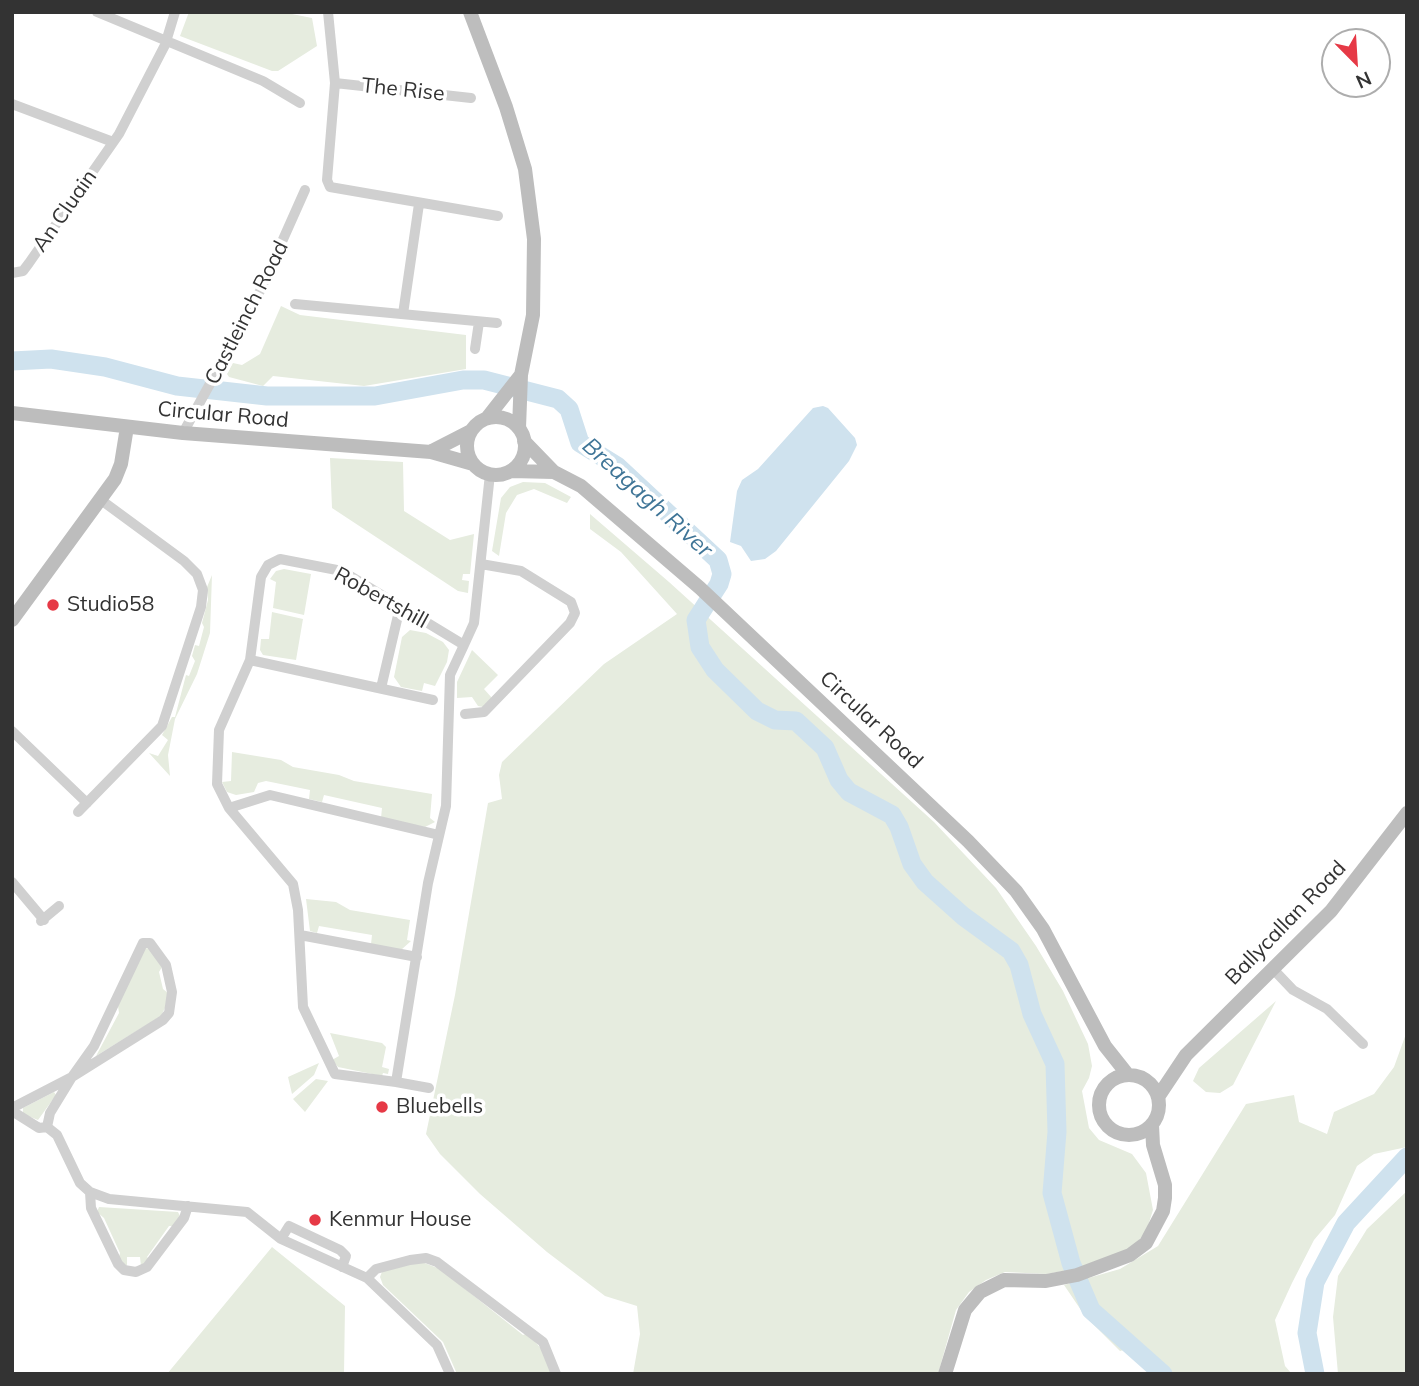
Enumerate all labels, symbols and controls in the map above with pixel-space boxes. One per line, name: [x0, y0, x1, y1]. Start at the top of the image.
north arrow: [1321, 28, 1391, 98]
text: N: [1352, 66, 1375, 94]
street label: The Rise: [360, 73, 446, 107]
street label: An Cluain: [28, 165, 102, 257]
street label: Castleinch Road: [200, 237, 294, 389]
street label: Circular Road: [156, 397, 290, 433]
water label: Breagagh River: [576, 432, 718, 564]
street label: Robertshill: [330, 562, 432, 634]
place label: Studio58: [67, 592, 154, 618]
marker: Studio58: [45, 597, 61, 613]
street label: Circular Road: [814, 666, 928, 774]
street label: Ballycallan Road: [1220, 856, 1352, 990]
place label: Bluebells: [396, 1094, 483, 1120]
marker: Bluebells: [374, 1099, 390, 1115]
place label: Kenmur House: [329, 1207, 471, 1233]
marker: Kenmur House: [307, 1212, 323, 1228]

